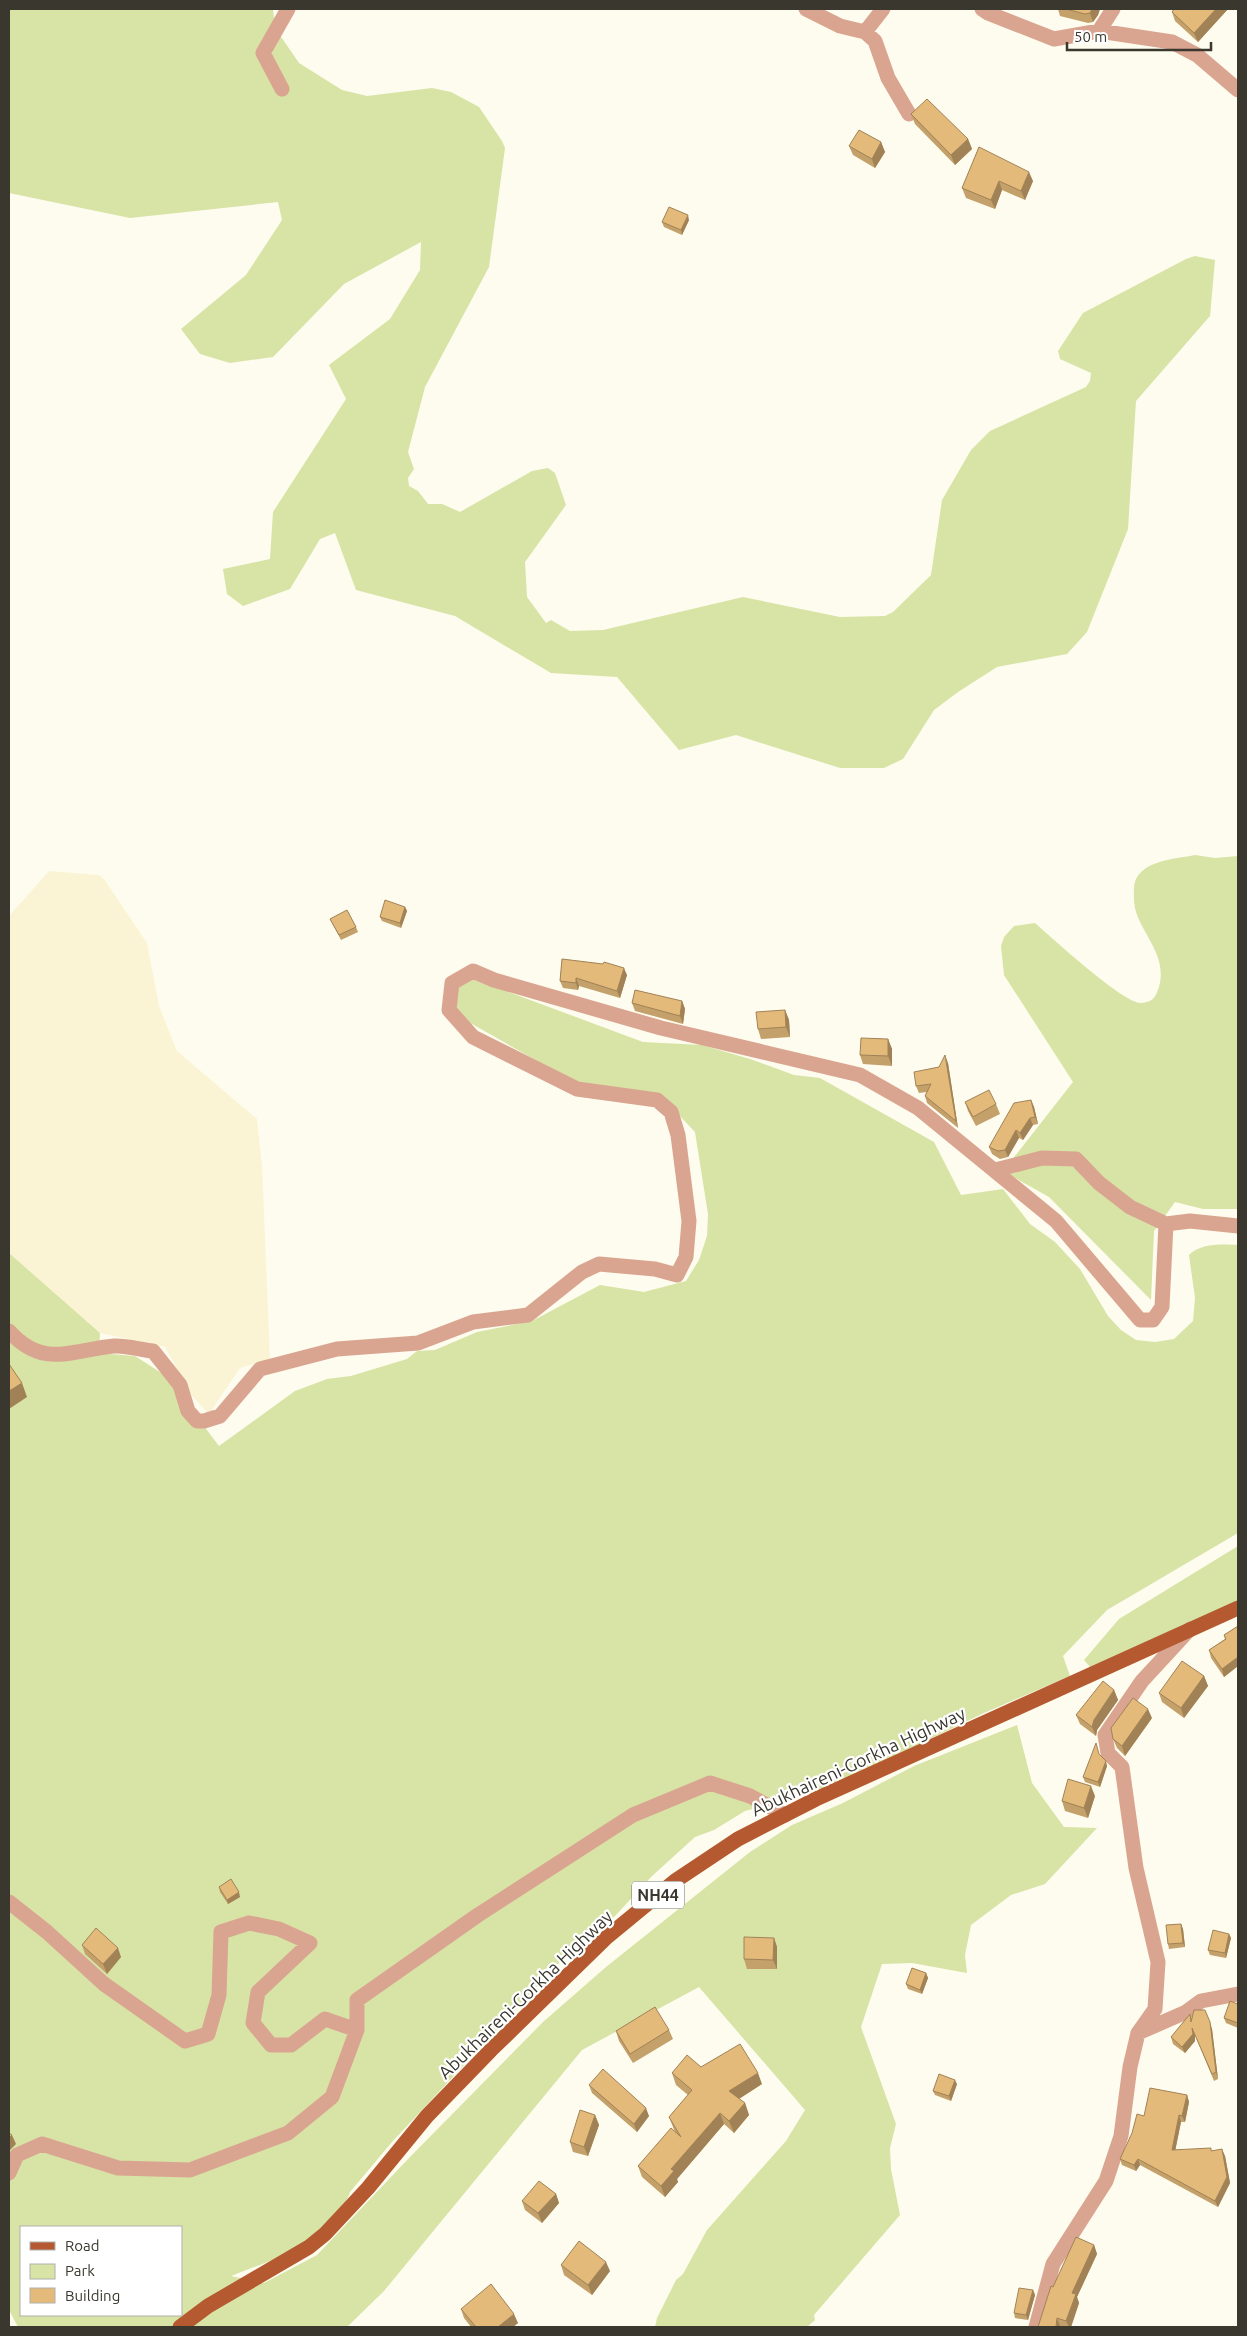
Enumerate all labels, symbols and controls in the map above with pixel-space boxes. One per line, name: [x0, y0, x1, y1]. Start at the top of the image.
scale bar: [1067, 20, 1211, 52]
text: 50 m: [1074, 28, 1107, 45]
street label: Abukhaireni-Gorkha Highway: [748, 1702, 968, 1819]
road number: NH44: [632, 1882, 684, 1908]
street label: Abukhaireni-Gorkha Highway: [434, 1905, 616, 2082]
legend: [20, 2226, 182, 2316]
text: Road: [65, 2237, 100, 2254]
text: Park: [65, 2262, 95, 2279]
text: Building: [65, 2287, 120, 2304]

